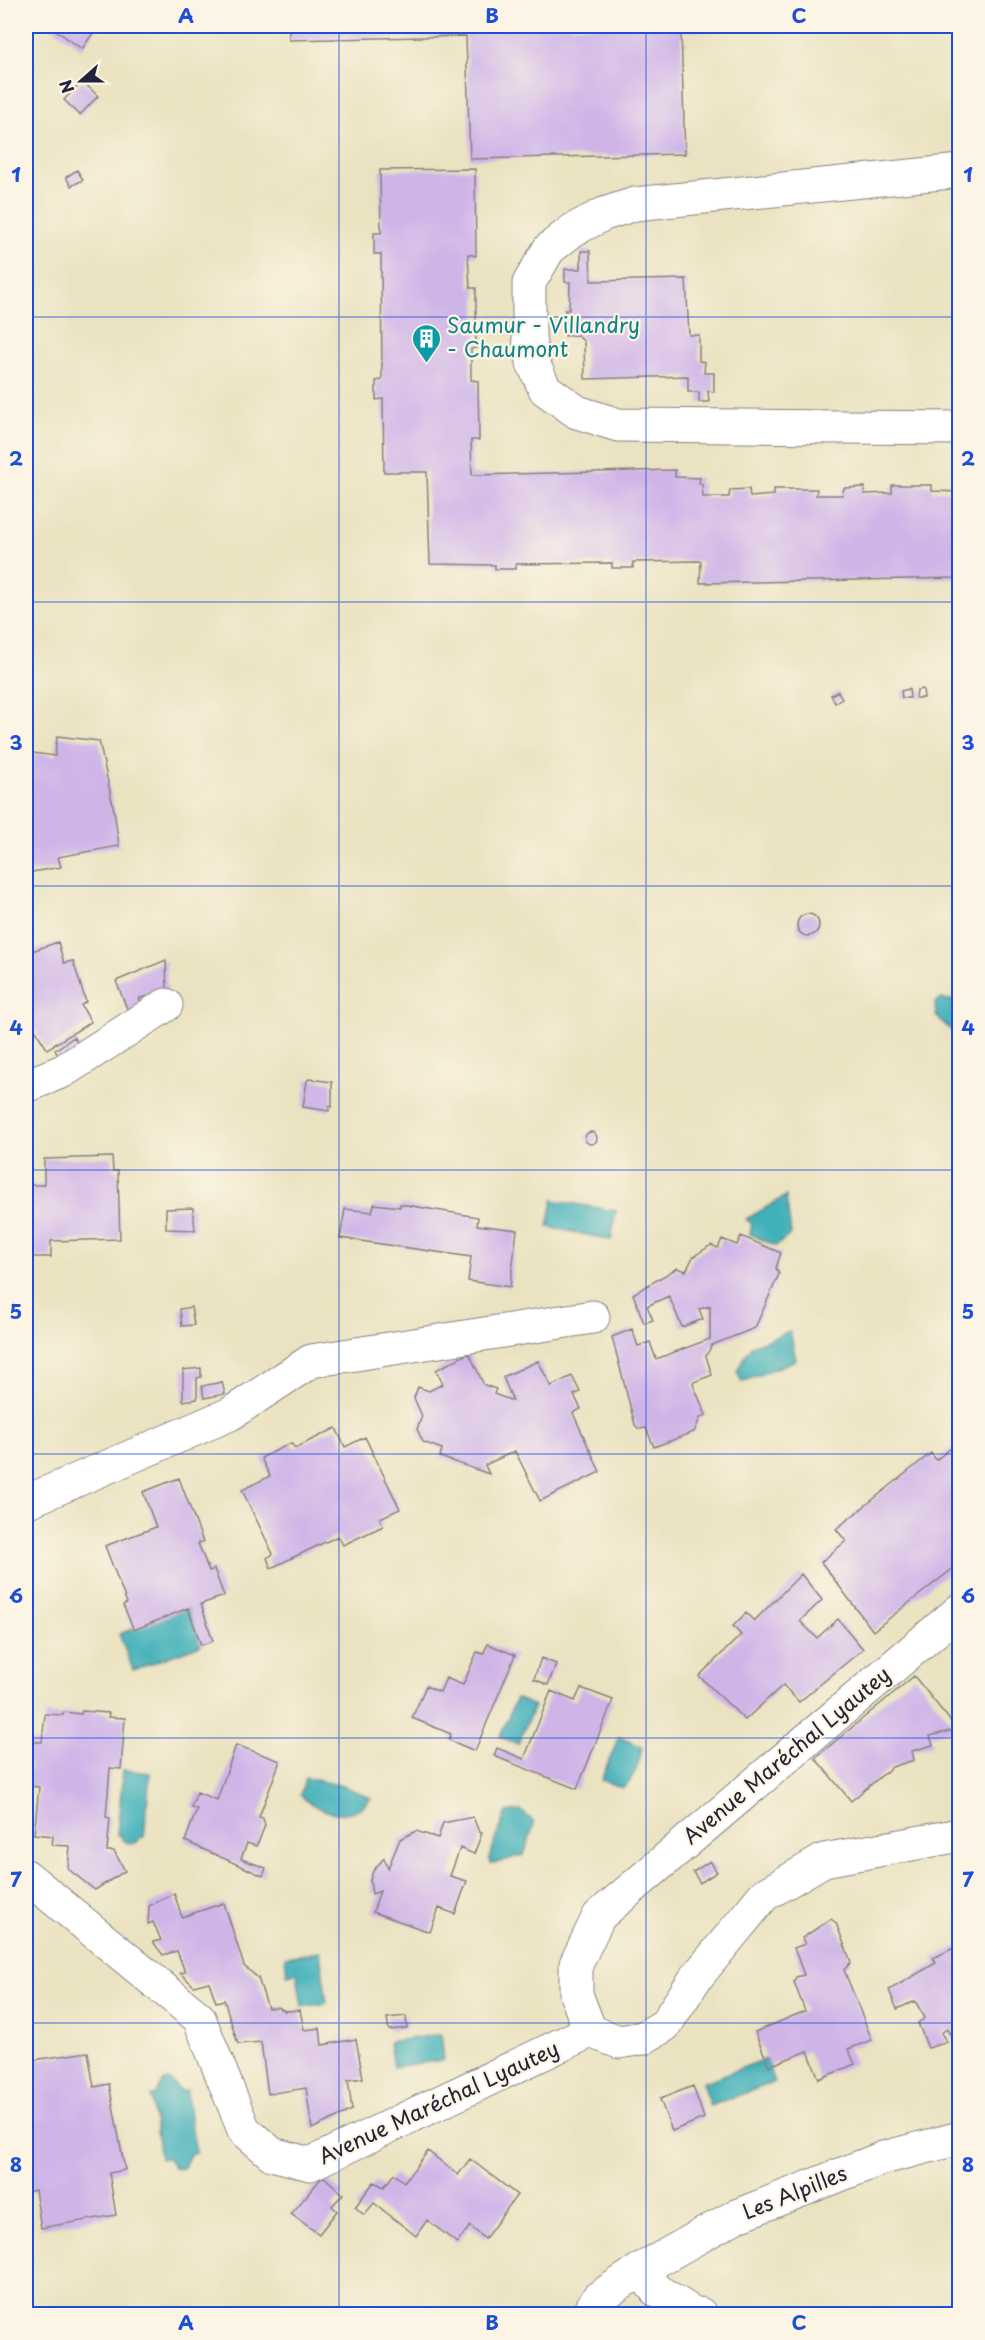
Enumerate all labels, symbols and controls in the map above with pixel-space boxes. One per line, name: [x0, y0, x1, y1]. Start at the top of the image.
text: A: [178, 0, 194, 30]
text: B: [485, 0, 499, 30]
text: C: [791, 0, 807, 30]
north arrow: [51, 51, 111, 111]
text: N: [53, 77, 80, 97]
text: 1: [11, 159, 21, 189]
text: 1: [963, 159, 973, 189]
place label: Saumur - Villandry - Chaumont: [447, 308, 640, 364]
building icon: Saumur - Villandry - Chaumont: [410, 322, 442, 364]
text: 2: [9, 443, 23, 473]
text: 2: [961, 443, 975, 473]
text: 3: [9, 727, 23, 757]
text: 3: [961, 727, 975, 757]
text: 4: [9, 1012, 23, 1042]
text: 4: [961, 1012, 975, 1042]
text: 5: [10, 1296, 22, 1326]
text: 5: [962, 1296, 974, 1326]
text: 6: [9, 1580, 23, 1610]
text: 6: [961, 1580, 975, 1610]
street label: Avenue Maréchal Lyautey: [675, 1658, 896, 1851]
text: 7: [10, 1864, 22, 1894]
text: 7: [962, 1864, 974, 1894]
street label: Avenue Maréchal Lyautey: [313, 2031, 564, 2171]
text: 8: [10, 2149, 22, 2179]
text: 8: [962, 2149, 974, 2179]
street label: Les Alpilles: [737, 2156, 851, 2227]
text: A: [178, 2307, 194, 2337]
text: B: [485, 2307, 499, 2337]
text: C: [791, 2307, 807, 2337]

